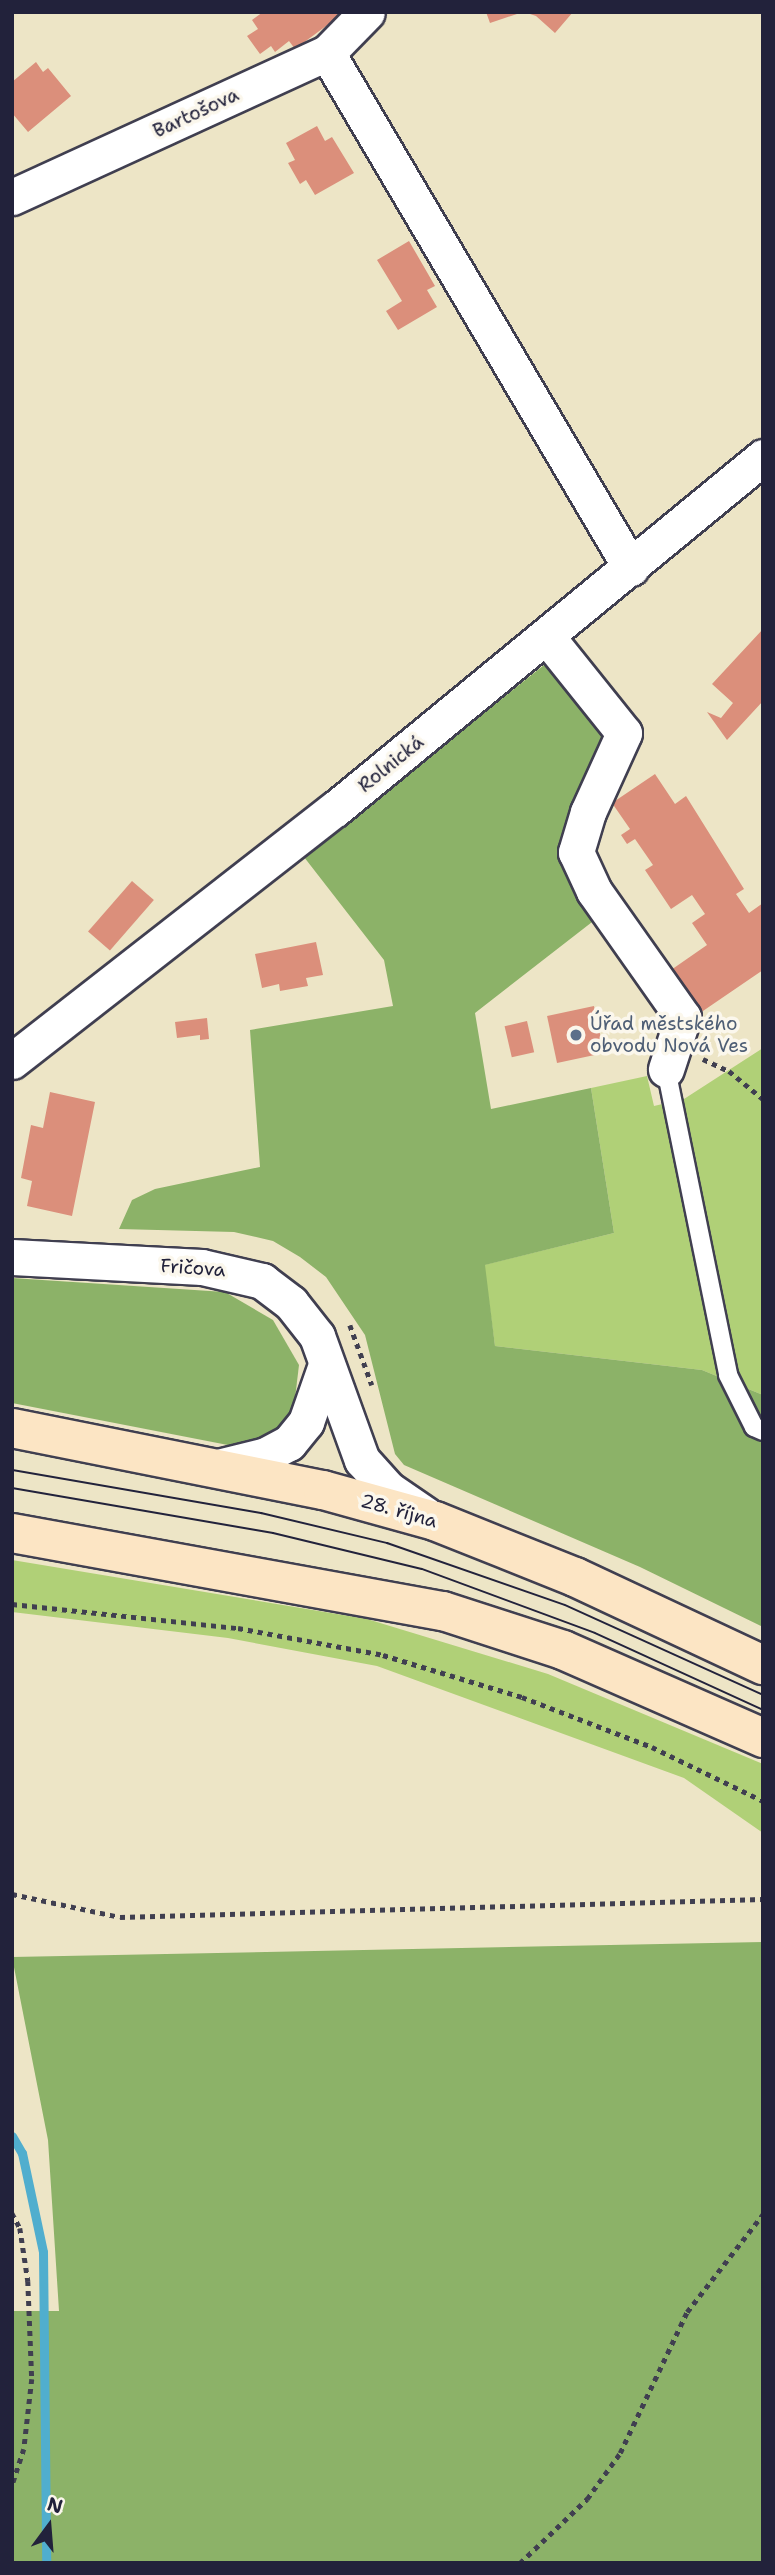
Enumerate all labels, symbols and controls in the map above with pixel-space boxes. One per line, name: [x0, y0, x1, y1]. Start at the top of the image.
street label: Bartošova: [150, 83, 242, 143]
street label: Rolnická: [354, 731, 428, 797]
place label: Úřad městského obvodu Nová Ves: [590, 1013, 748, 1057]
marker: Úřad městského obvodu Nová Ves: [568, 1027, 584, 1043]
street label: Fričova: [160, 1254, 226, 1282]
street label: 28. října: [358, 1489, 440, 1533]
north arrow: [14, 2491, 84, 2561]
text: N: [44, 2491, 66, 2519]

